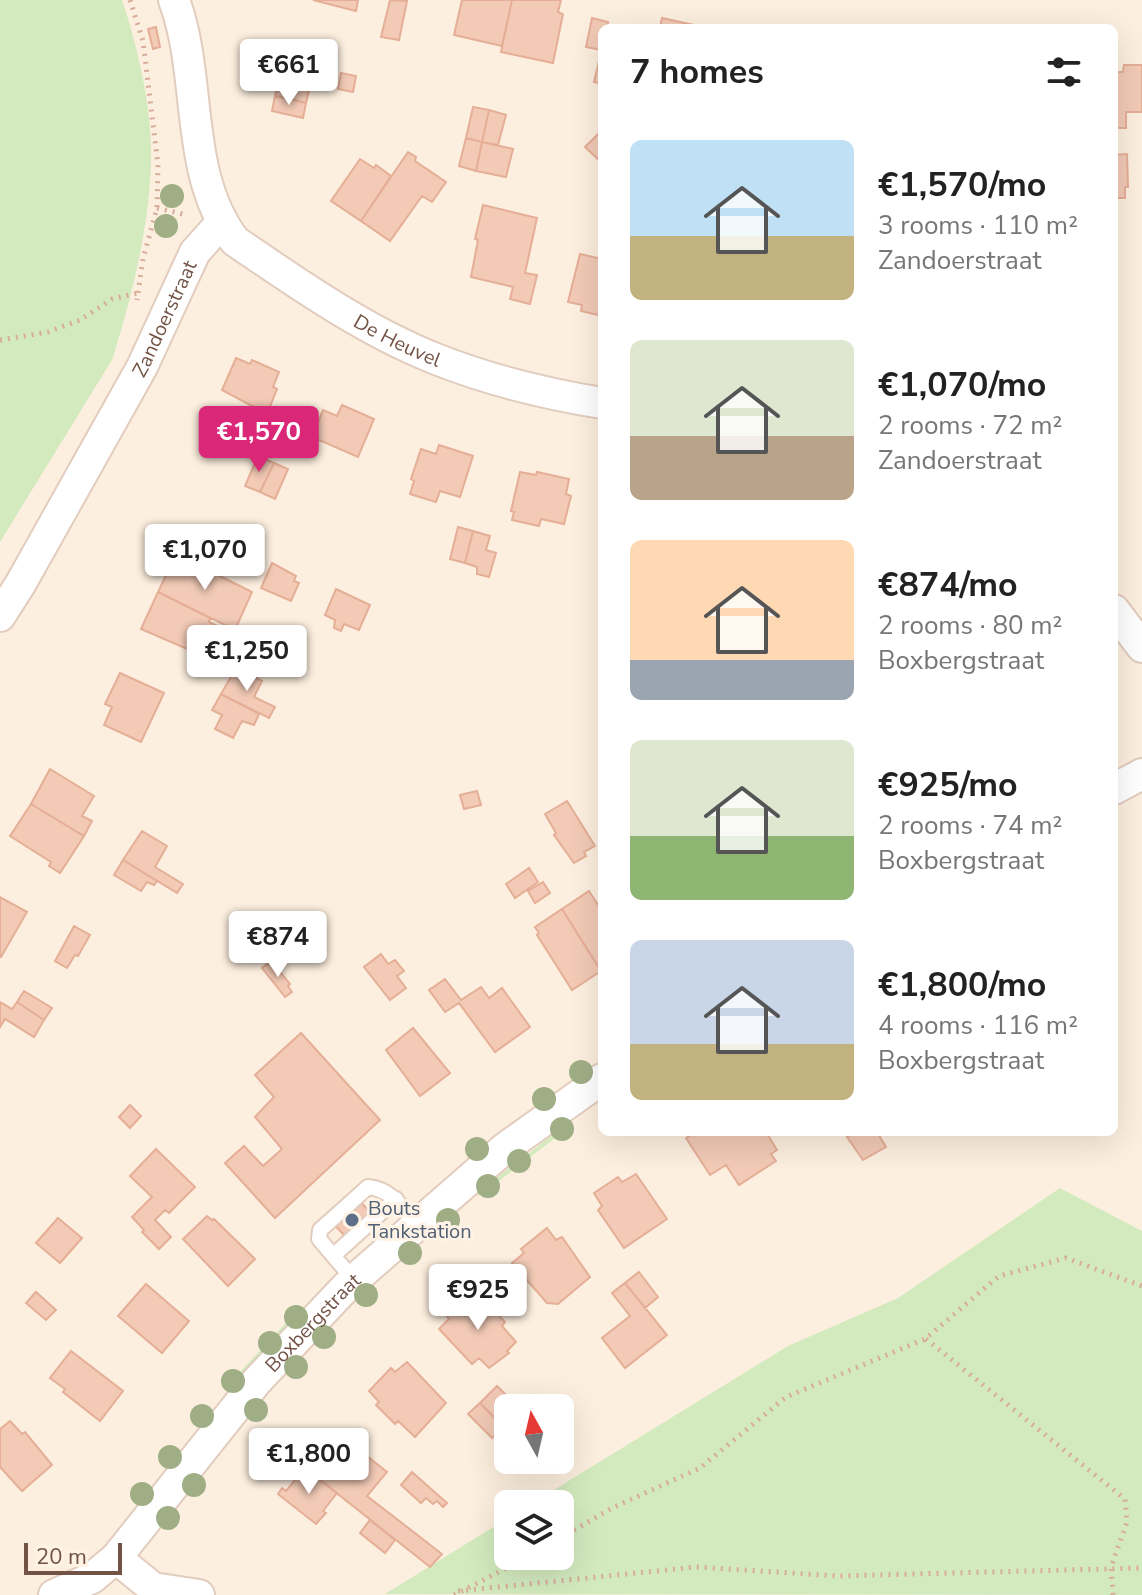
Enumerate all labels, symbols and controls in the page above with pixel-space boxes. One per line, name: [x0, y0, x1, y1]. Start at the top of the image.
pin: €661: [242, 39, 336, 107]
text: €661: [258, 47, 320, 82]
text: 7 homes: [630, 49, 764, 95]
icon: filters: [1042, 50, 1086, 94]
text: €1,570/mo: [878, 162, 1046, 208]
icon: home: [694, 172, 790, 268]
text: 3 rooms · 110 m²: [878, 208, 1078, 243]
text: Zandoerstraat: [878, 243, 1042, 278]
street label: Zandoerstraat: [126, 255, 203, 382]
street label: De Heuvel: [349, 308, 445, 373]
text: €1,070/mo: [878, 362, 1046, 408]
icon: home: [694, 372, 790, 468]
pin: €1,570: [194, 406, 324, 474]
text: 2 rooms · 72 m²: [878, 408, 1062, 443]
text: €1,570: [217, 414, 301, 449]
text: Zandoerstraat: [878, 443, 1042, 478]
pin: €1,070: [140, 524, 270, 592]
text: €1,070: [163, 532, 247, 567]
text: €874/mo: [878, 562, 1018, 608]
icon: home: [694, 572, 790, 668]
text: 2 rooms · 80 m²: [878, 608, 1062, 643]
pin: €1,250: [182, 625, 312, 693]
text: €1,250: [205, 633, 289, 668]
text: Boxbergstraat: [878, 643, 1044, 678]
text: €925/mo: [878, 762, 1018, 808]
icon: home: [694, 772, 790, 868]
text: 2 rooms · 74 m²: [878, 808, 1062, 843]
text: Boxbergstraat: [878, 843, 1044, 878]
pin: €874: [231, 911, 325, 979]
text: €874: [247, 919, 309, 954]
text: €1,800/mo: [878, 962, 1046, 1008]
icon: home: [694, 972, 790, 1068]
text: 4 rooms · 116 m²: [878, 1008, 1078, 1043]
text: Boxbergstraat: [878, 1043, 1044, 1078]
place label: Bouts Tankstation: [368, 1195, 472, 1245]
marker: Bouts Tankstation: [343, 1211, 361, 1229]
pin: €925: [431, 1264, 525, 1332]
street label: Boxbergstraat: [259, 1266, 367, 1378]
text: €925: [447, 1272, 509, 1307]
north arrow: [494, 1394, 574, 1474]
map controls: [494, 1394, 574, 1570]
pin: €1,800: [244, 1428, 374, 1496]
text: €1,800: [267, 1436, 351, 1471]
button: layers: [494, 1490, 574, 1570]
scale bar: [24, 1539, 122, 1575]
text: 20 m: [36, 1542, 87, 1572]

